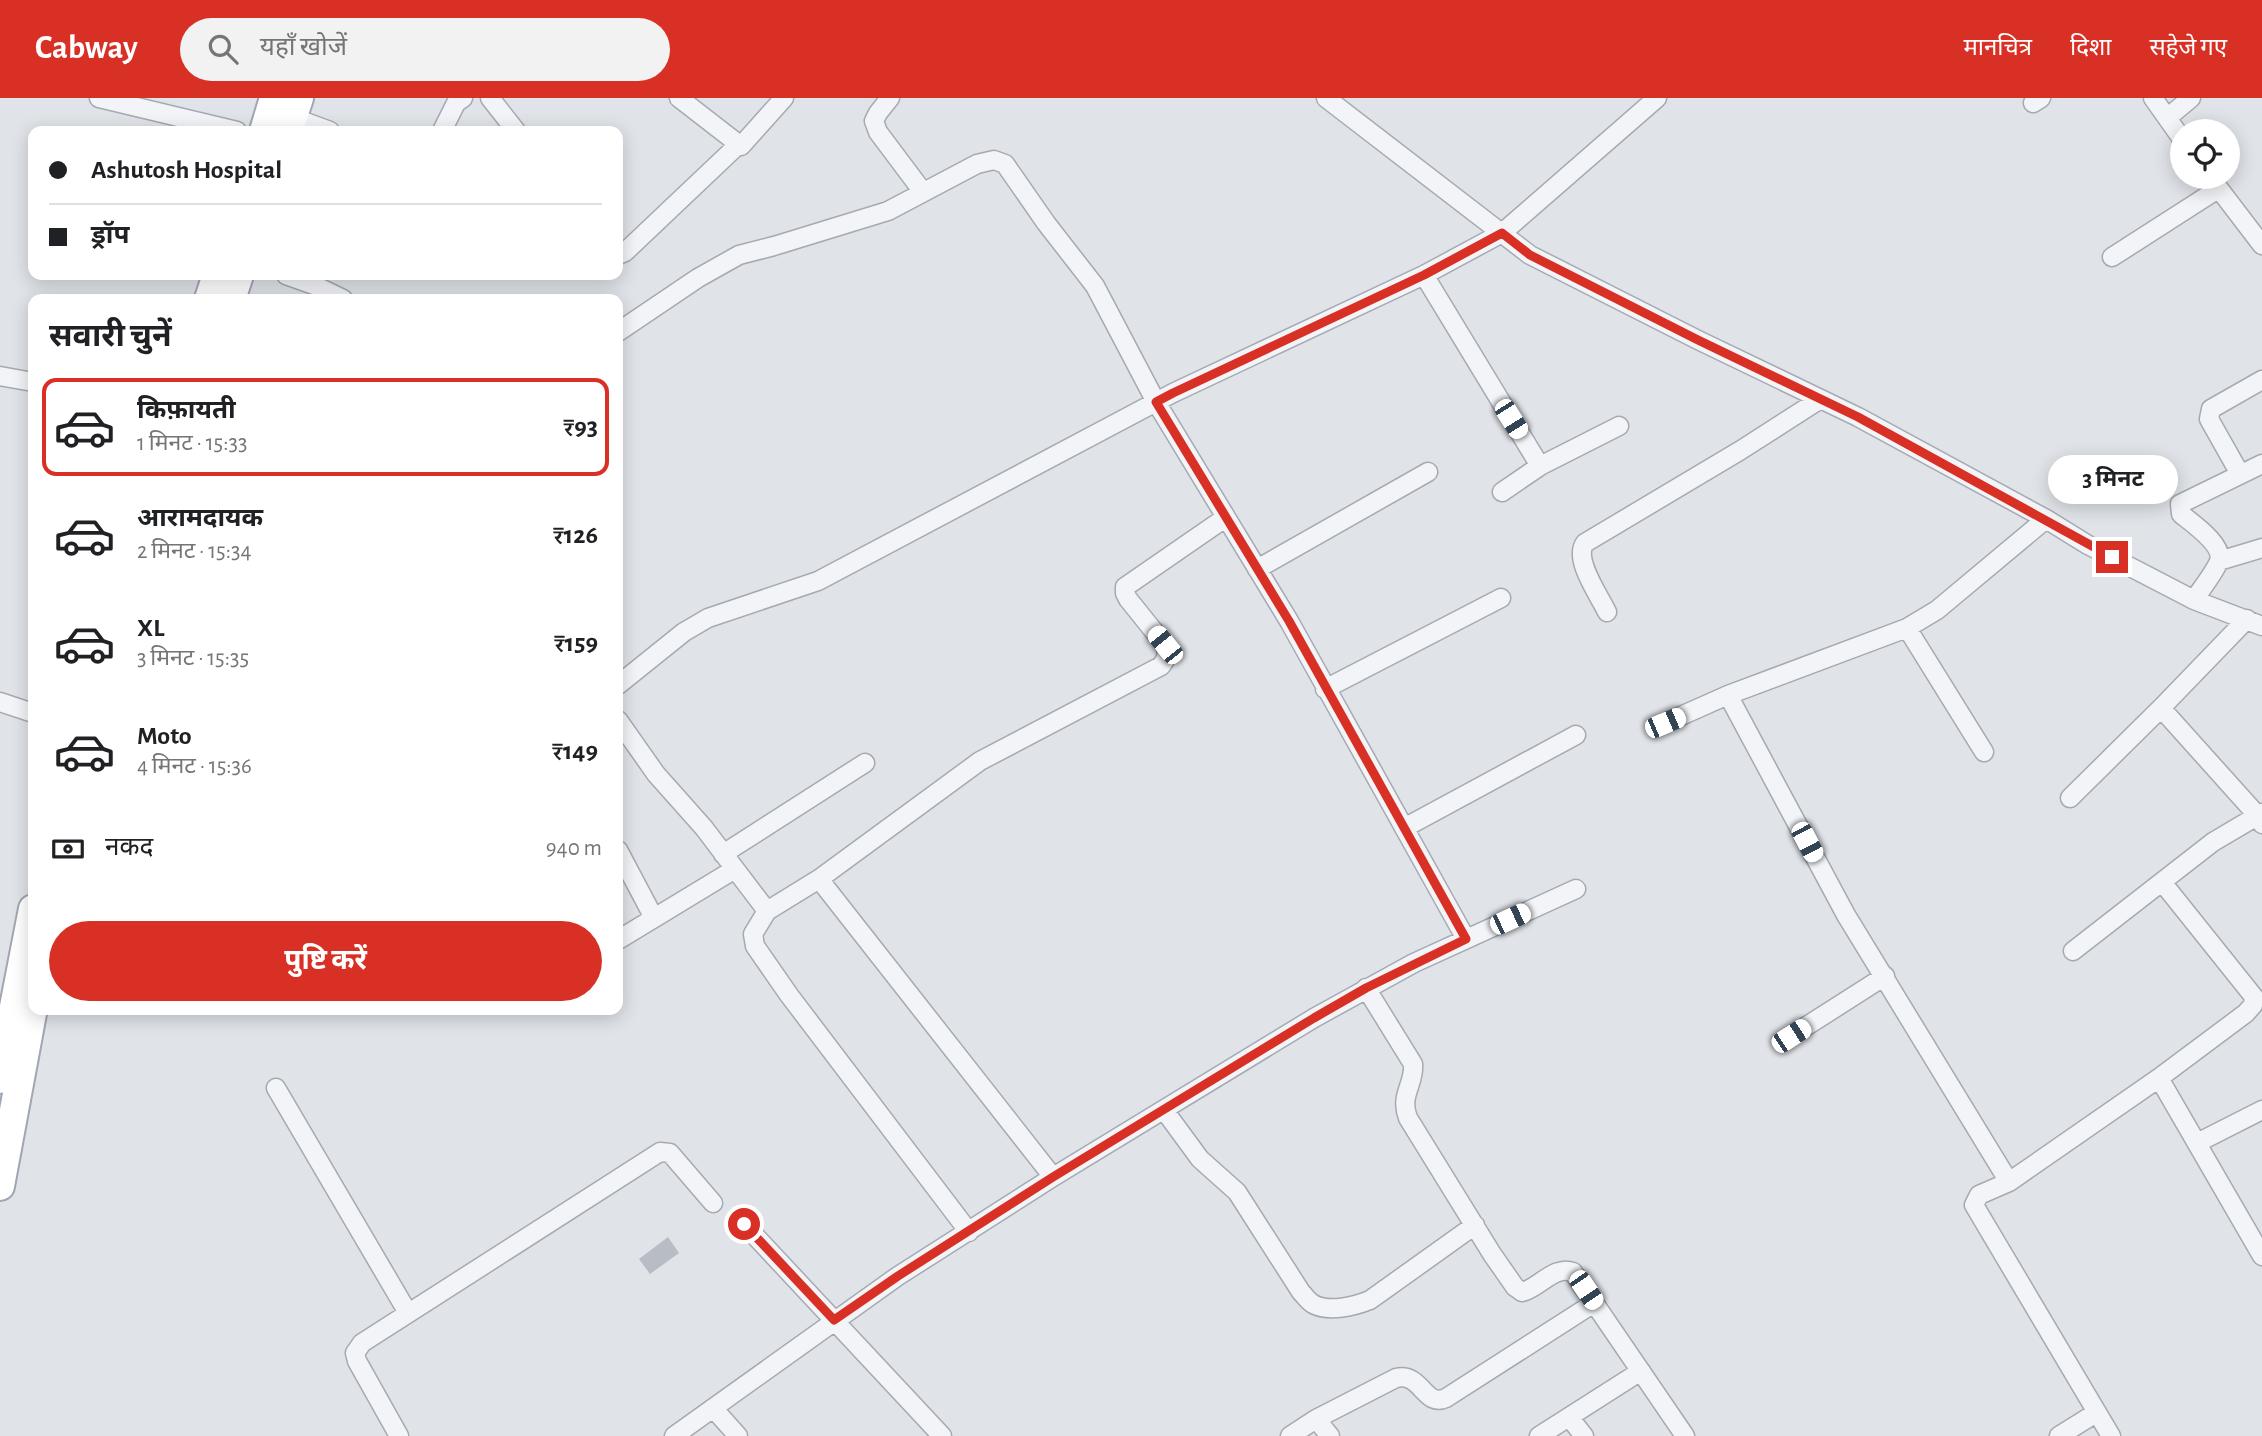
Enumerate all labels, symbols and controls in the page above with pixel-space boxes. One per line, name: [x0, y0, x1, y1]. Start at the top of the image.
search box: [180, 18, 670, 81]
icon: search: [204, 30, 242, 68]
text: Cabway: [35, 32, 138, 65]
text: यहाँ खोजें: [260, 34, 347, 60]
text: मानचित्र: [1963, 36, 2032, 60]
text: दिशा: [2070, 36, 2111, 60]
text: सहेजे गए: [2149, 36, 2227, 60]
map controls: [2170, 119, 2240, 189]
button: locate: [2170, 119, 2240, 189]
text: Ashutosh Hospital: [91, 157, 282, 183]
text: ड्रॉप: [91, 222, 129, 248]
text: सवारी चुनें: [49, 320, 172, 352]
icon: car: [53, 396, 116, 459]
car: [1491, 396, 1532, 442]
text: किफ़ायती: [137, 397, 236, 423]
text: ₹93: [563, 414, 598, 440]
text: 1 मिनट · 15:33: [137, 432, 247, 455]
callout: 3 मिनट: [2047, 456, 2177, 504]
text: 3 मिनट: [2082, 468, 2144, 491]
icon: car: [53, 504, 116, 567]
text: आरामदायक: [137, 505, 263, 531]
text: ₹126: [553, 522, 598, 548]
text: 2 मिनट · 15:34: [137, 540, 252, 563]
route end: [2096, 541, 2128, 573]
icon: car: [53, 612, 116, 675]
text: XL: [137, 615, 164, 641]
car: [1144, 622, 1187, 668]
text: ₹159: [554, 630, 598, 656]
text: 3 मिनट · 15:35: [137, 647, 249, 670]
car: [1642, 705, 1689, 741]
icon: car: [53, 720, 116, 783]
text: Moto: [137, 723, 192, 749]
text: ₹149: [552, 738, 598, 764]
text: 4 मिनट · 15:36: [137, 755, 252, 778]
car: [1788, 819, 1827, 865]
icon: cash: [49, 830, 87, 868]
text: नकद: [105, 834, 153, 860]
text: 940 m: [546, 837, 602, 860]
car: [1487, 901, 1534, 937]
button: पुष्टि करें: [49, 921, 602, 1001]
car: [1768, 1016, 1815, 1056]
route start: [728, 1208, 760, 1240]
car: [1566, 1267, 1607, 1313]

